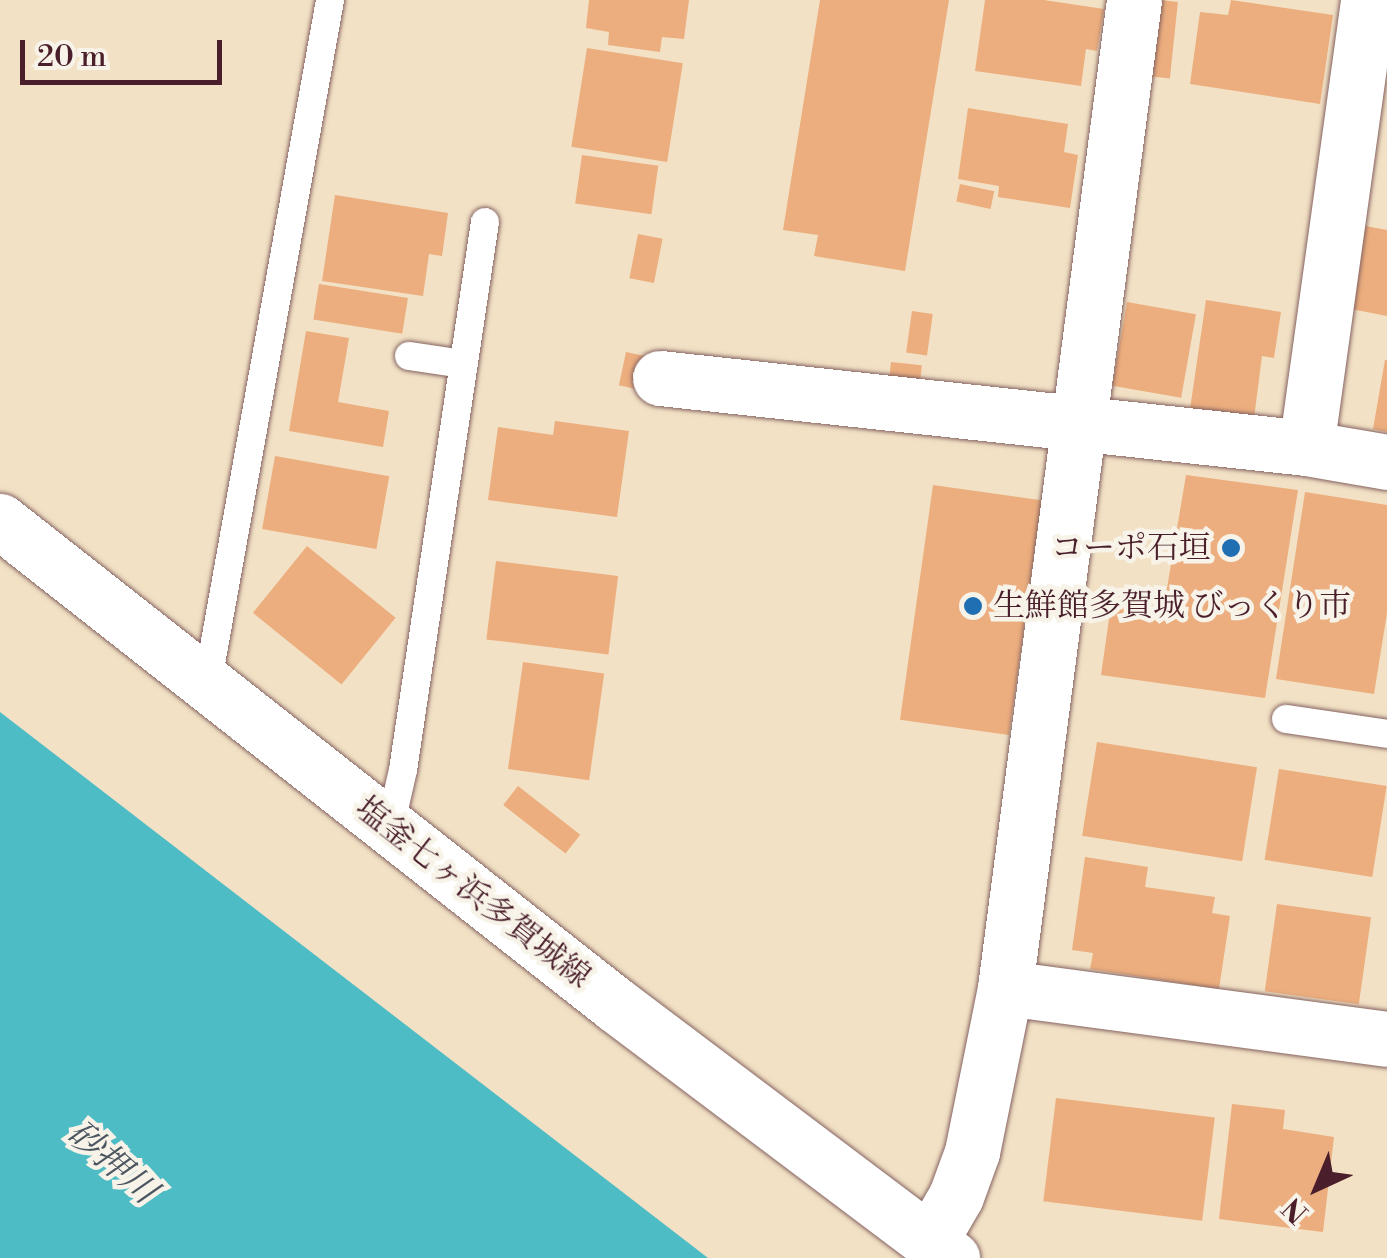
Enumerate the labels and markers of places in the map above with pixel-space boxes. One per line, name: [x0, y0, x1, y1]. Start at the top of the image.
place label: コーポ石垣: [1051, 529, 1211, 567]
marker: コーポ石垣: [1220, 537, 1242, 559]
place label: 生鮮館多賀城 びっくり市: [993, 587, 1352, 625]
marker: 生鮮館多賀城 びっくり市: [962, 595, 984, 617]

